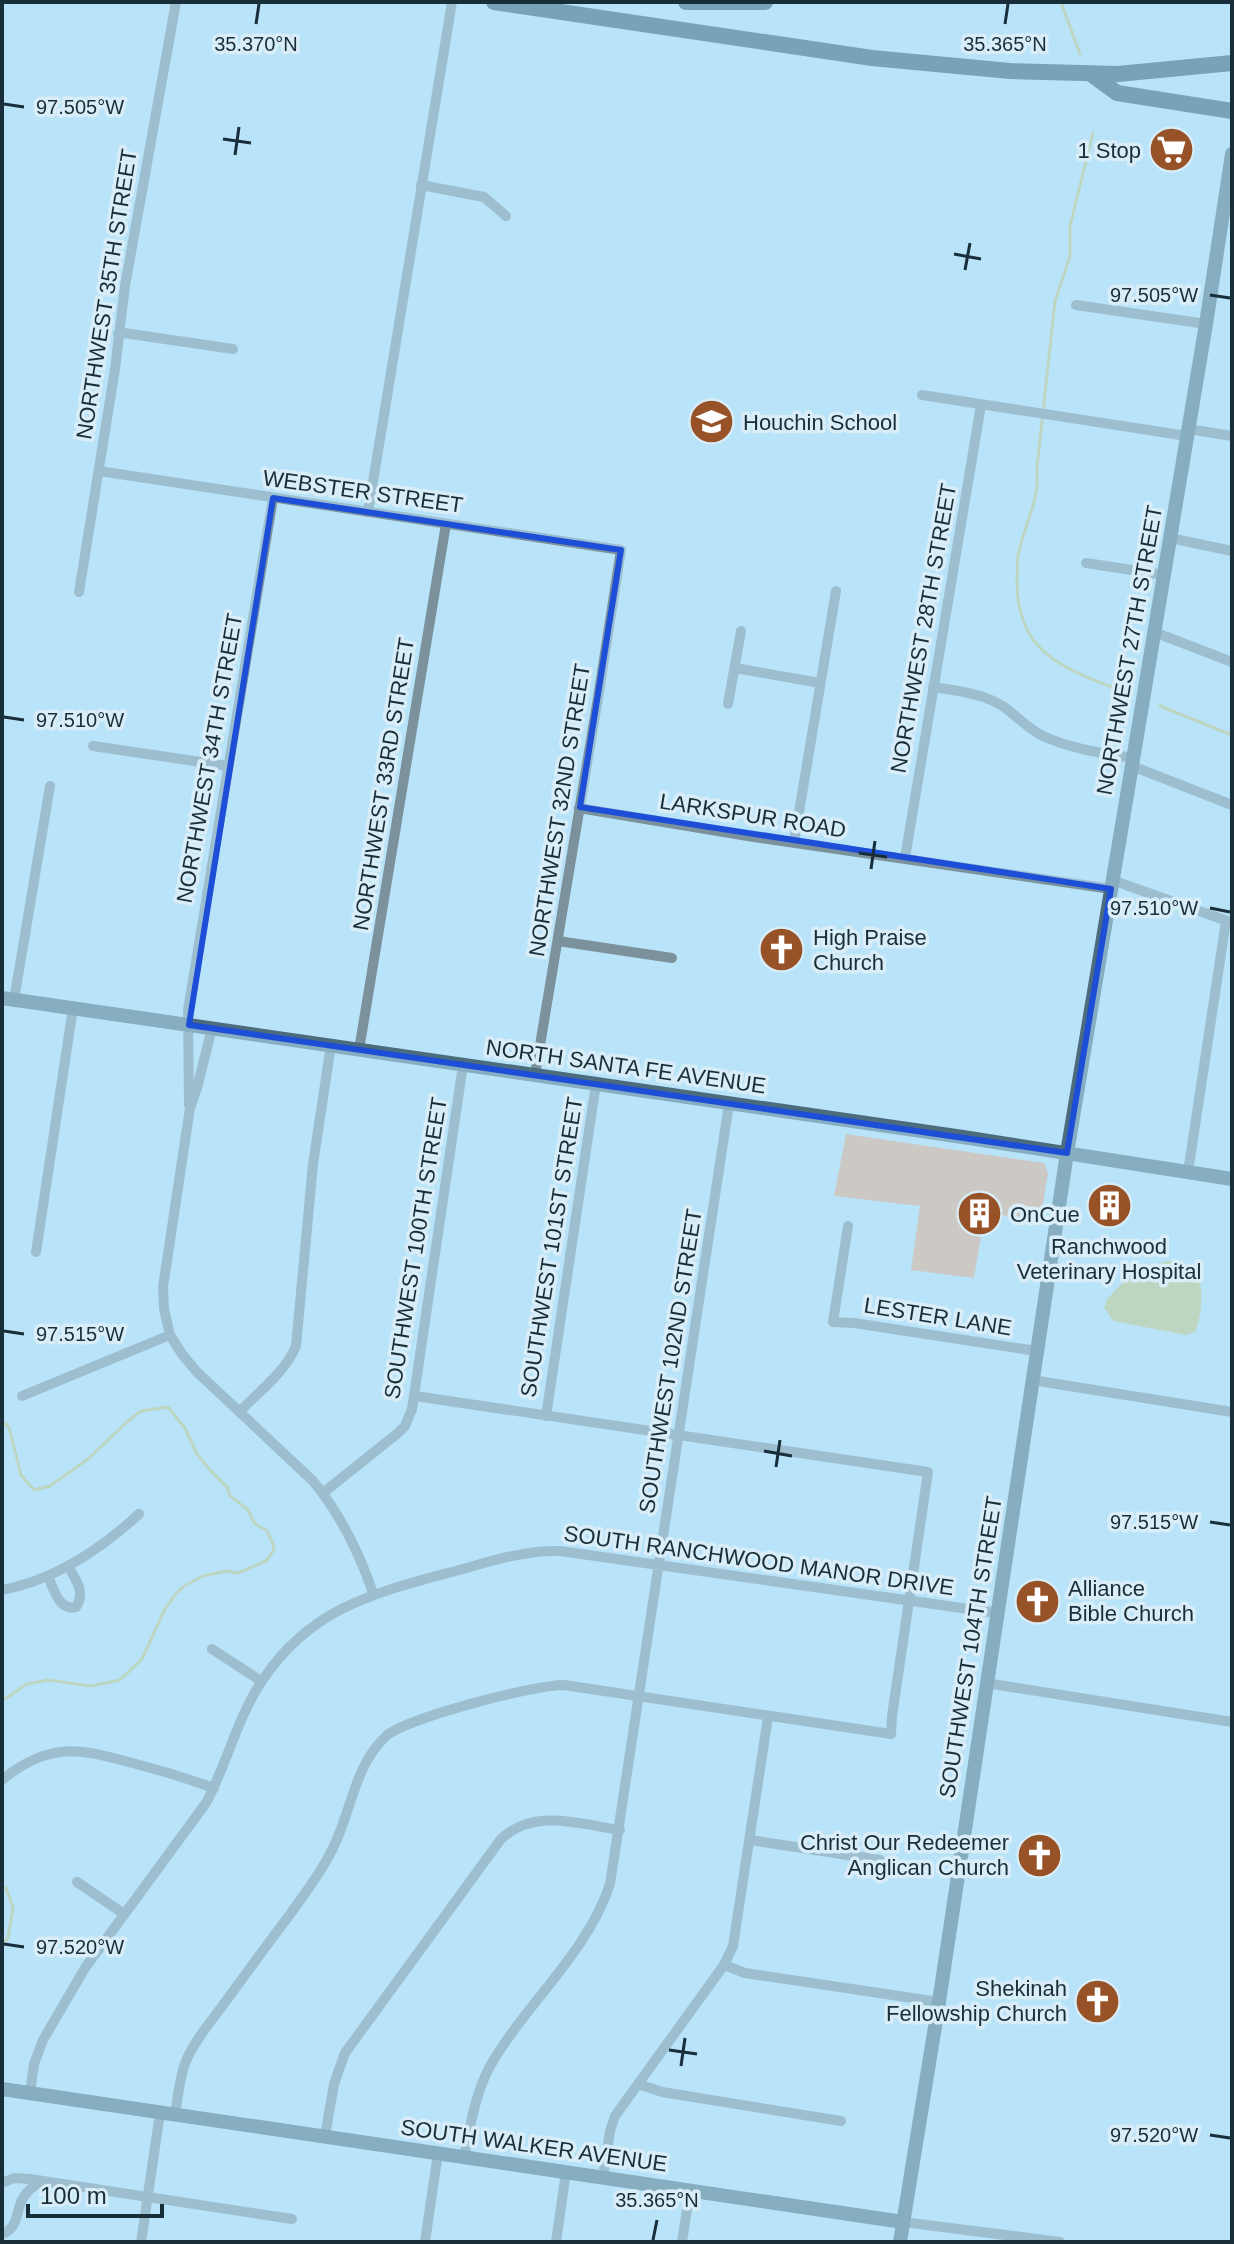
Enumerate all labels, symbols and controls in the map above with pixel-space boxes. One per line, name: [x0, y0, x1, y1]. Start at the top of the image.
text: 35.370°N: [214, 33, 298, 55]
text: 35.365°N: [963, 33, 1047, 55]
text: 97.505°W: [36, 96, 124, 118]
supermarket icon: 1 Stop: [1148, 126, 1196, 174]
place label: 1 Stop: [1077, 138, 1141, 163]
street label: NORTHWEST 35TH STREET: [71, 147, 142, 441]
text: 97.505°W: [1110, 284, 1198, 306]
school or university icon: Houchin School: [688, 398, 736, 446]
place label: Houchin School: [743, 410, 897, 435]
street label: WEBSTER STREET: [261, 465, 465, 518]
street label: NORTHWEST 28TH STREET: [886, 481, 961, 775]
street label: NORTHWEST 27TH STREET: [1092, 503, 1167, 797]
street label: NORTHWEST 34TH STREET: [172, 611, 247, 905]
street label: NORTHWEST 33RD STREET: [348, 636, 419, 932]
street label: NORTHWEST 32ND STREET: [524, 662, 595, 958]
text: 97.510°W: [36, 709, 124, 731]
street label: LARKSPUR ROAD: [658, 788, 848, 843]
text: 97.510°W: [1110, 897, 1198, 919]
place label: High Praise Church: [813, 925, 927, 975]
church icon: High Praise Church: [758, 926, 806, 974]
street label: NORTH SANTA FE AVENUE: [484, 1034, 767, 1099]
street label: SOUTHWEST 100TH STREET: [379, 1095, 452, 1401]
street label: SOUTHWEST 101ST STREET: [515, 1095, 588, 1399]
building icon: Ranchwood Veterinary Hospital: [1085, 1181, 1133, 1229]
building icon: OnCue: [955, 1190, 1003, 1238]
place label: OnCue: [1010, 1202, 1080, 1227]
street label: SOUTHWEST 102ND STREET: [634, 1207, 707, 1515]
place label: Ranchwood Veterinary Hospital: [1017, 1234, 1201, 1284]
street label: LESTER LANE: [862, 1292, 1014, 1341]
text: 97.515°W: [36, 1323, 124, 1345]
street label: SOUTHWEST 104TH STREET: [934, 1494, 1007, 1800]
text: 97.515°W: [1110, 1511, 1198, 1533]
street label: SOUTH RANCHWOOD MANOR DRIVE: [562, 1521, 956, 1600]
place label: Alliance Bible Church: [1068, 1576, 1194, 1626]
church icon: Alliance Bible Church: [1013, 1577, 1061, 1625]
place label: Christ Our Redeemer Anglican Church: [800, 1830, 1009, 1880]
church icon: Christ Our Redeemer Anglican Church: [1016, 1831, 1064, 1879]
text: 97.520°W: [36, 1936, 124, 1958]
place label: Shekinah Fellowship Church: [886, 1976, 1067, 2026]
church icon: Shekinah Fellowship Church: [1074, 1977, 1122, 2025]
street label: SOUTH WALKER AVENUE: [399, 2114, 669, 2177]
text: 97.520°W: [1110, 2124, 1198, 2146]
scale bar: [28, 2168, 162, 2218]
text: 100 m: [40, 2182, 107, 2209]
text: 35.365°N: [615, 2189, 699, 2211]

